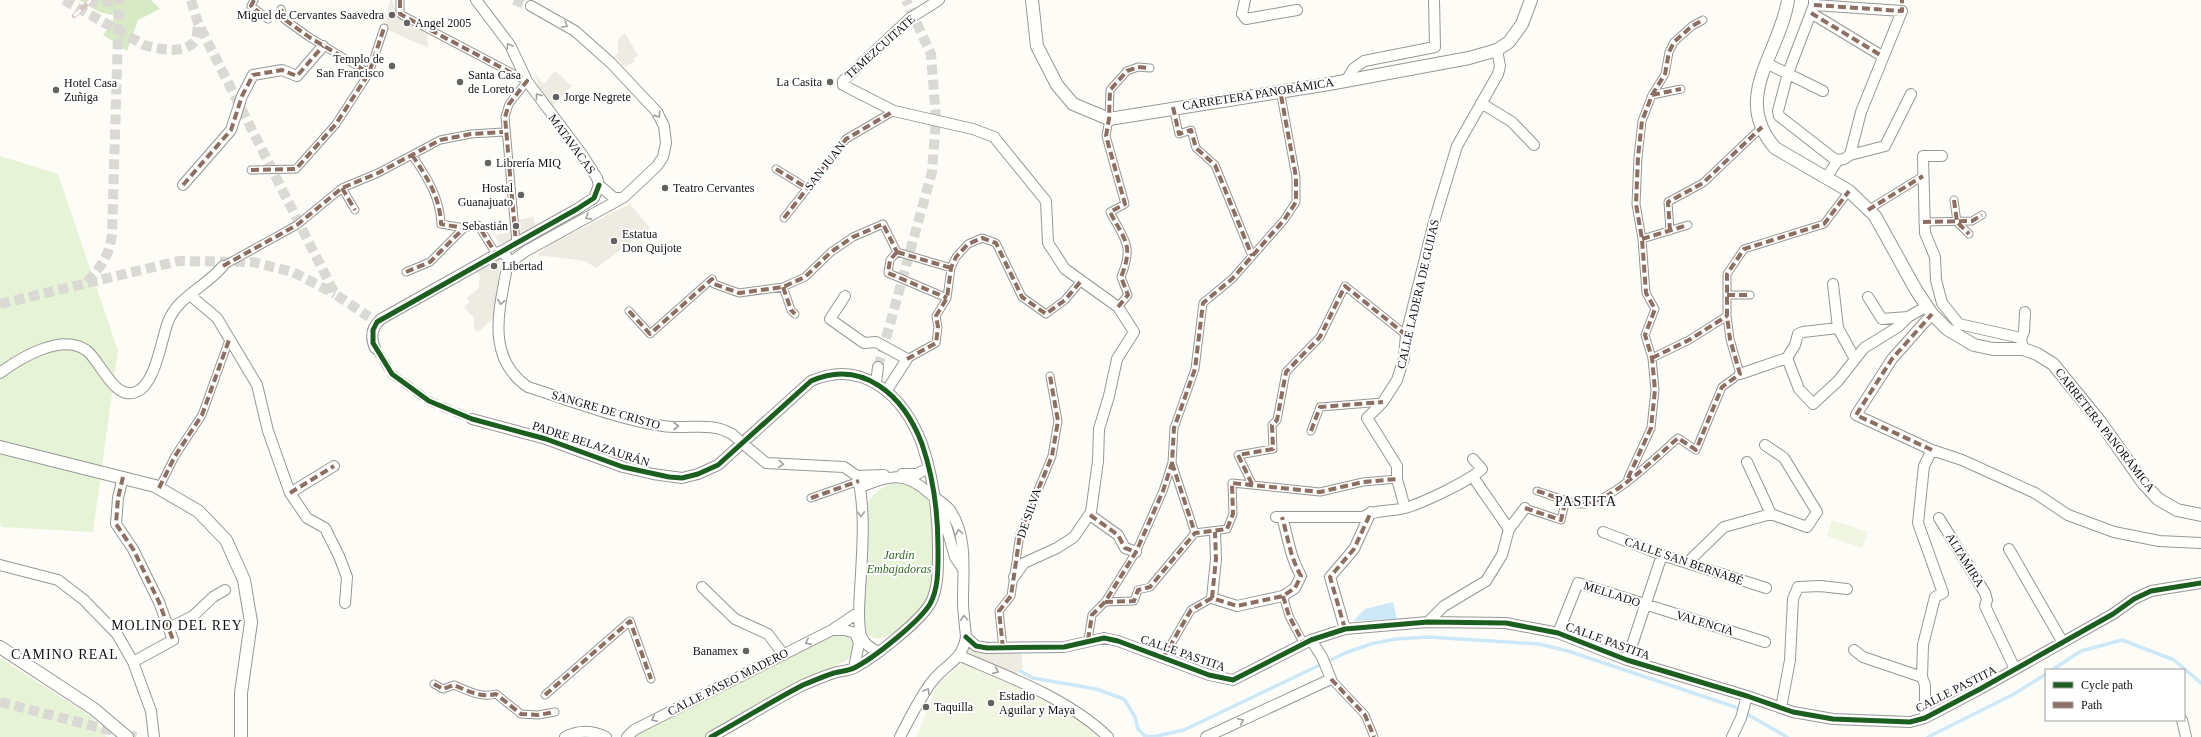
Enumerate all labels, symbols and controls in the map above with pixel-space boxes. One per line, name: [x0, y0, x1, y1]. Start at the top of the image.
place label: Miguel de Cervantes Saavedra: [237, 8, 385, 22]
marker: Miguel de Cervantes Saavedra: [387, 10, 397, 20]
street label: TEMEZCUITATE: [842, 12, 918, 82]
place label: Angel 2005: [415, 16, 471, 30]
marker: Angel 2005: [402, 18, 412, 28]
one-way arrow: [561, 21, 568, 28]
one-way arrow: [507, 43, 514, 50]
place label: Templo de San Francisco: [316, 52, 384, 80]
marker: Templo de San Francisco: [387, 61, 397, 71]
place label: Santa Casa de Loreto: [468, 68, 522, 96]
place label: La Casita: [776, 75, 823, 89]
street label: CARRETERA PANORÁMICA: [1181, 75, 1335, 113]
place label: Hotel Casa Zuñiga: [64, 76, 118, 104]
marker: Santa Casa de Loreto: [455, 77, 465, 87]
marker: La Casita: [825, 77, 835, 87]
marker: Hotel Casa Zuñiga: [51, 85, 61, 95]
place label: Jorge Negrete: [564, 90, 631, 104]
marker: Jorge Negrete: [551, 92, 561, 102]
one-way arrow: [536, 93, 543, 100]
street label: MATAVACAS: [546, 111, 598, 177]
one-way arrow: [653, 111, 661, 118]
street label: SAN JUAN: [802, 139, 848, 193]
place label: Librería MIQ: [496, 156, 561, 170]
marker: Librería MIQ: [483, 158, 493, 168]
place label: Hostal Guanajuato: [458, 181, 514, 209]
place label: Teatro Cervantes: [673, 181, 755, 195]
marker: Teatro Cervantes: [660, 183, 670, 193]
marker: Hostal Guanajuato: [516, 190, 526, 200]
one-way arrow: [585, 212, 592, 220]
street label: CALLE LADERA DE GUIJAS: [1394, 218, 1442, 370]
place label: Sebastián: [462, 219, 508, 233]
marker: Sebastián: [511, 221, 521, 231]
place label: Estatua Don Quijote: [622, 227, 682, 255]
marker: Estatua Don Quijote: [609, 236, 619, 246]
place label: Libertad: [502, 259, 543, 273]
marker: Libertad: [489, 261, 499, 271]
one-way arrow: [497, 299, 505, 305]
street label: CARRETERA PANORÁMICA: [2052, 365, 2158, 495]
street label: SANGRE DE CRISTO: [550, 388, 662, 432]
street label: PADRE BELAZAURÁN: [531, 418, 652, 470]
one-way arrow: [673, 422, 679, 430]
one-way arrow: [778, 459, 784, 468]
street label: DE SILVA: [1014, 486, 1044, 540]
district label: PASTITA: [1555, 494, 1617, 509]
one-way arrow: [857, 511, 866, 517]
one-way arrow: [955, 529, 964, 535]
street label: ALTAMIRA: [1943, 530, 1987, 590]
street label: CALLE SAN BERNABÉ: [1623, 534, 1745, 588]
park label: Jardin Embajadoras: [866, 548, 932, 576]
street label: MELLADO: [1582, 578, 1642, 610]
street label: VALENCIA: [1674, 608, 1736, 639]
one-way arrow: [960, 615, 969, 621]
district label: MOLINO DEL REY: [111, 618, 243, 633]
street label: CALLE PASTITA: [1564, 619, 1652, 663]
street label: CALLE PASTITA: [1139, 632, 1228, 674]
one-way arrow: [804, 637, 812, 645]
place label: Banamex: [693, 644, 738, 658]
street label: CALLE PASEO MADERO: [665, 645, 791, 719]
marker: Banamex: [741, 646, 751, 656]
district label: CAMINO REAL: [11, 647, 119, 662]
street label: CALLE PASTITA: [1913, 662, 1999, 715]
one-way arrow: [992, 667, 999, 675]
legend: [2045, 669, 2185, 721]
text: Cycle path: [2081, 678, 2133, 692]
one-way arrow: [922, 688, 930, 695]
place label: Estadio Aguilar y Maya: [999, 689, 1076, 717]
marker: Estadio Aguilar y Maya: [986, 698, 996, 708]
text: Path: [2081, 698, 2102, 712]
place label: Taquilla: [934, 700, 974, 714]
marker: Taquilla: [921, 702, 931, 712]
one-way arrow: [651, 715, 658, 722]
one-way arrow: [1238, 717, 1245, 725]

